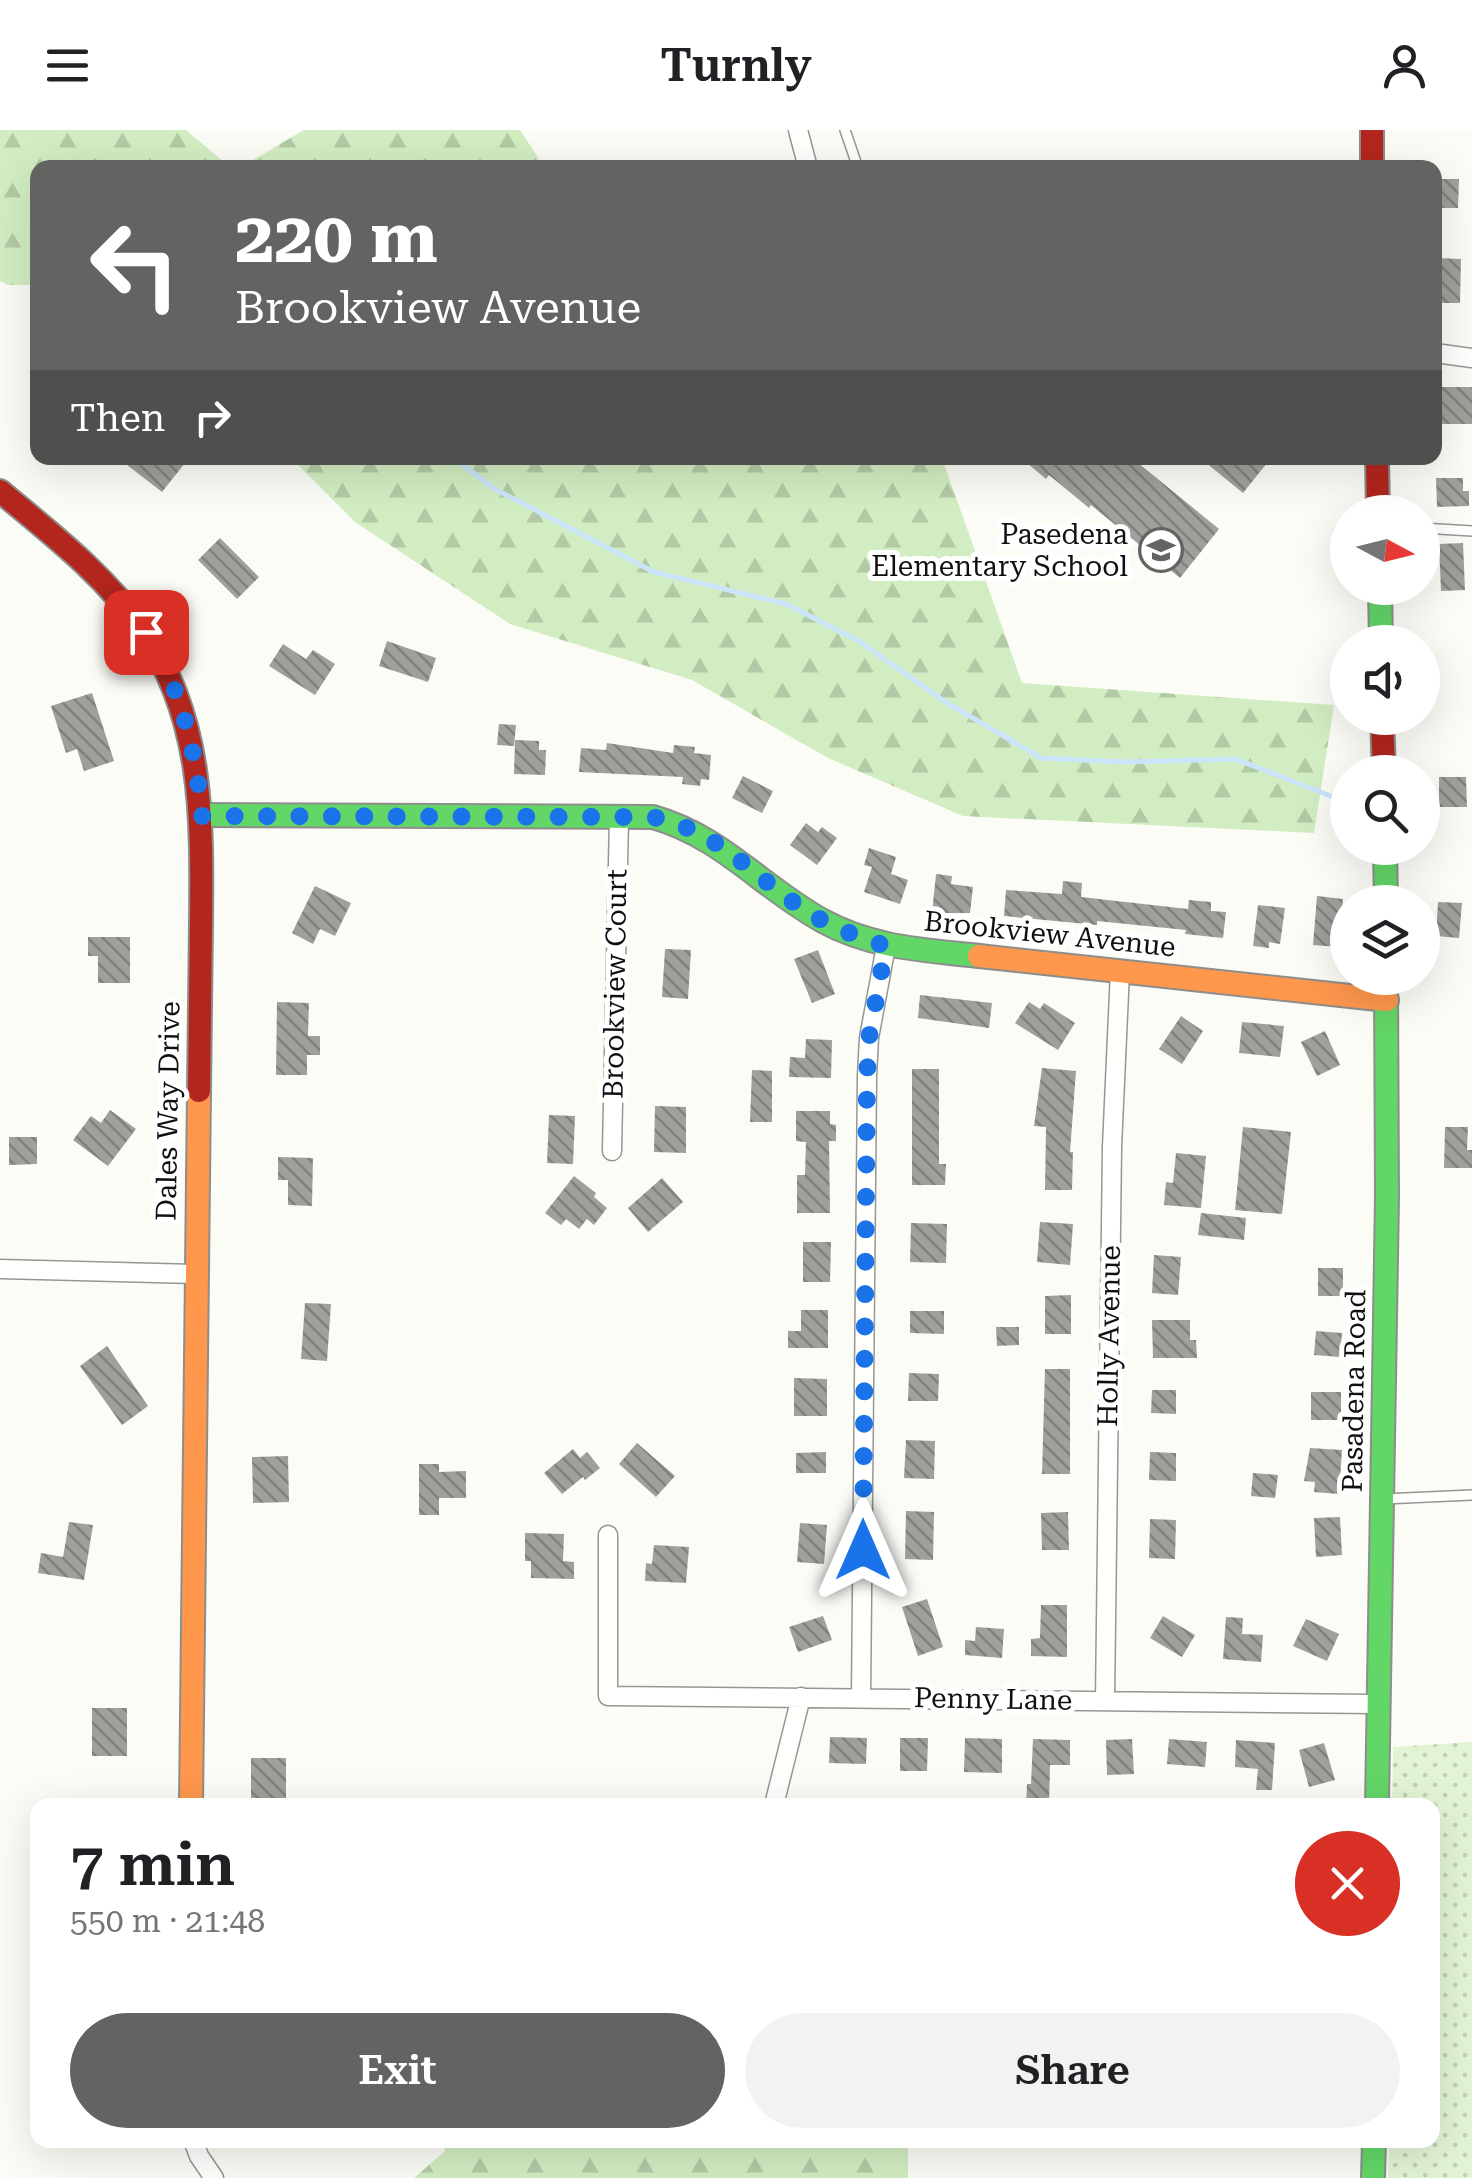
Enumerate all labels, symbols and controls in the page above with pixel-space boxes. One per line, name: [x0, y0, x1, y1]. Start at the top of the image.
icon: menu: [40, 38, 95, 93]
icon: person: [1377, 38, 1432, 93]
text: Turnly: [660, 39, 812, 92]
text: 220 m: [235, 197, 438, 279]
icon: left: [70, 200, 200, 330]
text: Brookview Avenue: [235, 281, 641, 334]
icon: right: [185, 390, 240, 445]
text: Then: [70, 396, 165, 440]
north arrow: [1330, 495, 1440, 605]
map controls: [1330, 495, 1440, 995]
place label: Pasedena Elementary School: [871, 518, 1128, 583]
school or university icon: Pasedena Elementary School: [1138, 527, 1184, 573]
pin: [104, 590, 189, 675]
icon: arrive: [119, 605, 174, 660]
button: sound: [1330, 625, 1440, 735]
button: search: [1330, 755, 1440, 865]
street label: Brookview Court: [596, 869, 634, 1099]
button: layers: [1330, 885, 1440, 995]
street label: Brookview Avenue: [923, 904, 1177, 964]
street label: Dales Way Drive: [150, 1001, 186, 1221]
street label: Holly Avenue: [1091, 1245, 1127, 1427]
street label: Pasadena Road: [1336, 1289, 1372, 1493]
position arrow: [811, 1498, 915, 1602]
street label: Penny Lane: [913, 1681, 1073, 1717]
text: 7 min: [70, 1829, 235, 1900]
button: close: [1295, 1831, 1400, 1936]
text: 550 m · 21:48: [70, 1902, 265, 1940]
button: Exit: [70, 2013, 725, 2128]
button: Share: [745, 2013, 1400, 2128]

